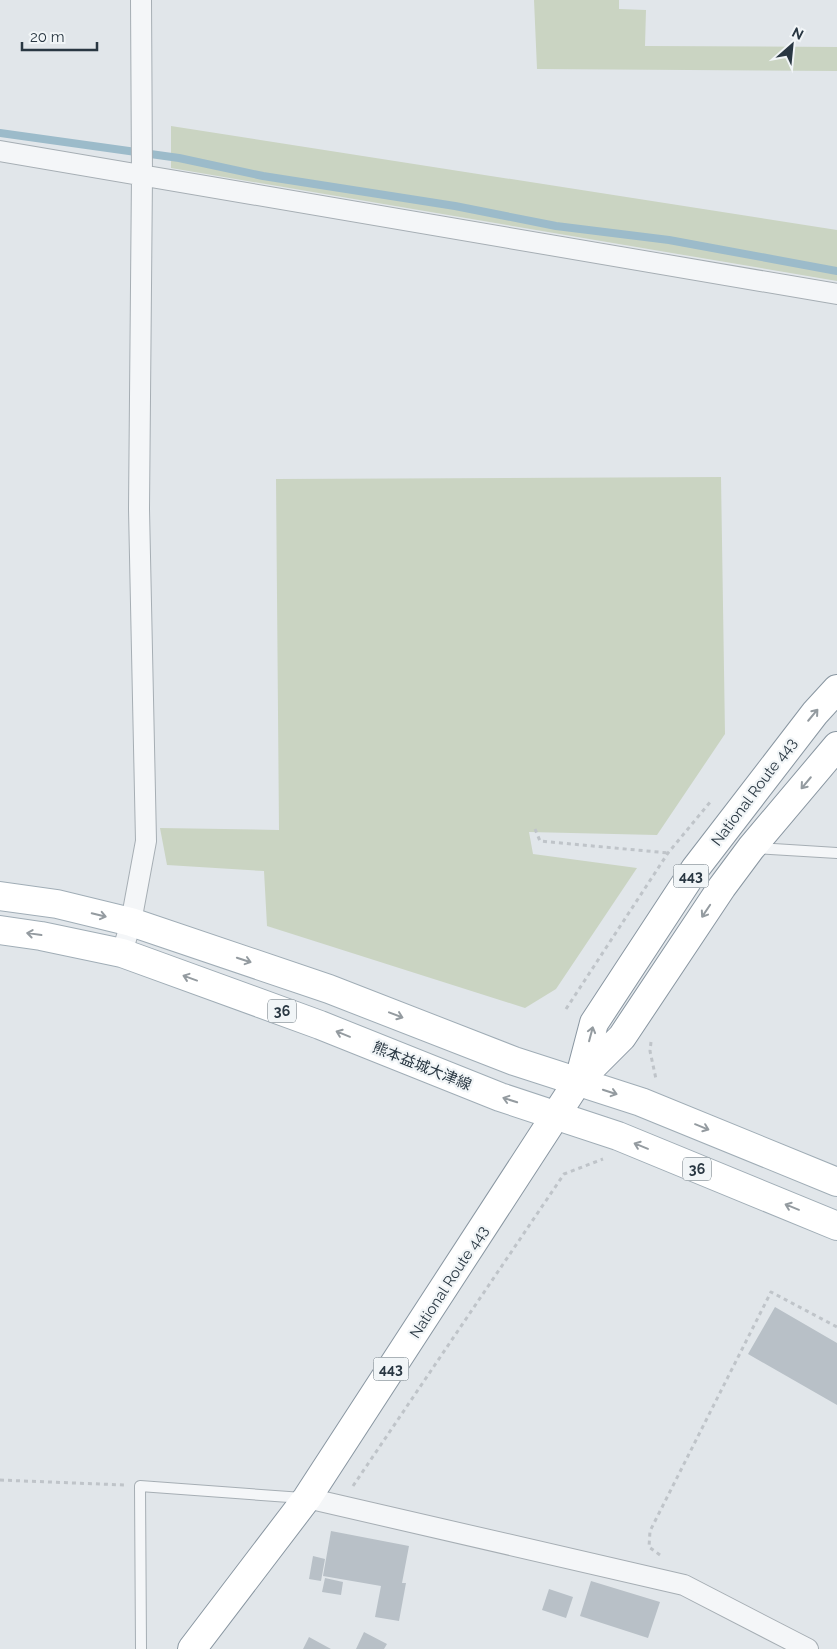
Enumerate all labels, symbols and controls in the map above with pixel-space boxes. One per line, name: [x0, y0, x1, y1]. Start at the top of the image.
scale bar: [22, 20, 98, 52]
north arrow: [767, 20, 817, 70]
text: N: [790, 24, 806, 43]
text: 20 m: [30, 28, 65, 46]
one-way arrow: [808, 709, 819, 722]
street label: National Route 443: [708, 734, 800, 850]
one-way arrow: [800, 776, 811, 789]
road number: 443: [674, 864, 708, 888]
one-way arrow: [701, 904, 711, 918]
one-way arrow: [91, 911, 107, 920]
one-way arrow: [26, 929, 42, 939]
one-way arrow: [235, 956, 251, 965]
one-way arrow: [183, 973, 198, 982]
road number: 36: [268, 999, 296, 1022]
one-way arrow: [388, 1011, 404, 1020]
one-way arrow: [587, 1027, 596, 1043]
one-way arrow: [336, 1029, 351, 1038]
street label: 熊本益城大津線: [370, 1038, 474, 1094]
one-way arrow: [601, 1087, 617, 1097]
one-way arrow: [503, 1095, 518, 1104]
one-way arrow: [694, 1123, 709, 1132]
one-way arrow: [634, 1141, 649, 1150]
road number: 36: [683, 1158, 711, 1180]
one-way arrow: [785, 1202, 800, 1211]
street label: National Route 443: [406, 1222, 492, 1342]
road number: 443: [374, 1358, 408, 1380]

